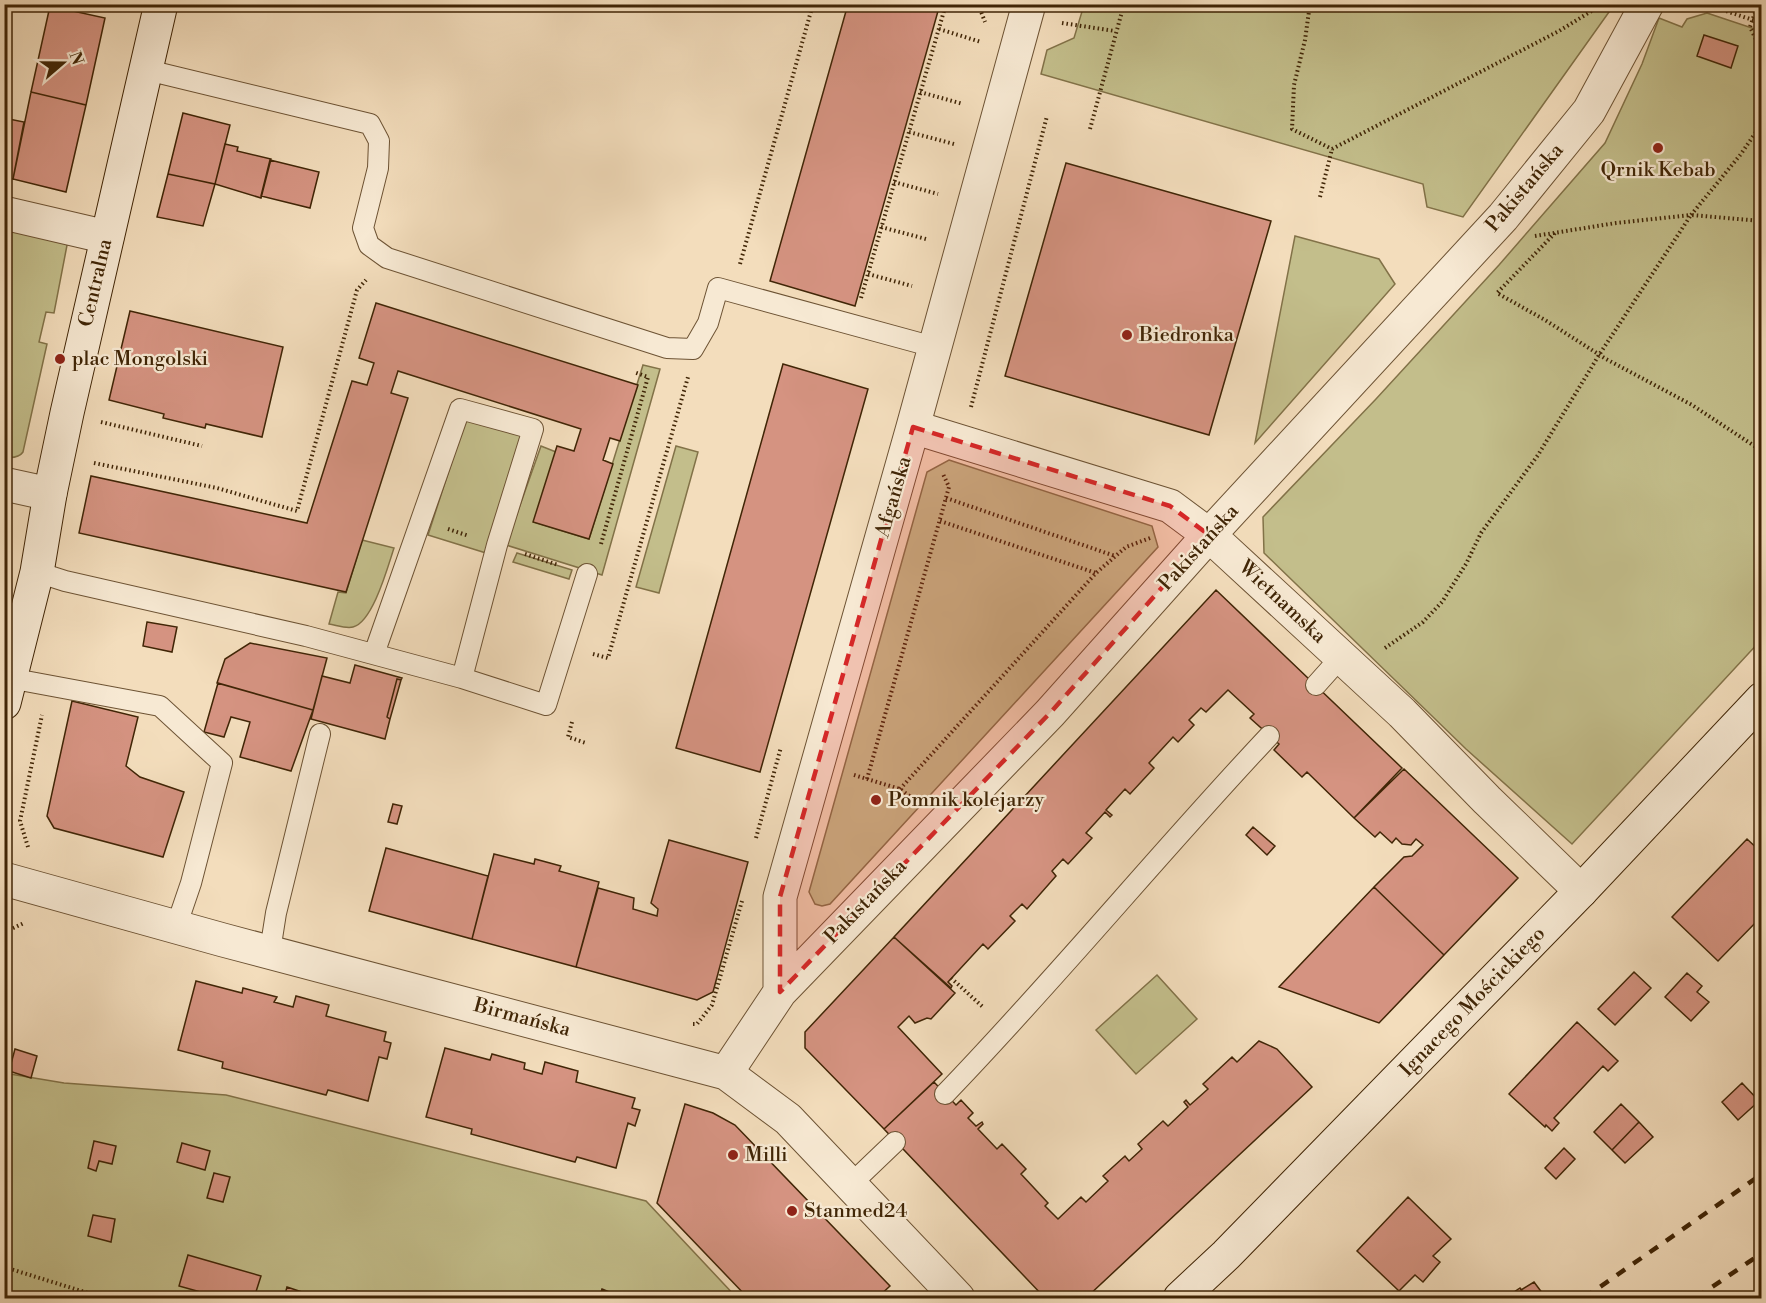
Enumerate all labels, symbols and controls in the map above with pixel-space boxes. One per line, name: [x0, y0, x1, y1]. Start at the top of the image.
north arrow: [33, 33, 93, 93]
text: N: [65, 49, 88, 68]
street label: Pakistańska: [1481, 138, 1570, 237]
marker: Qrnik Kebab: [1651, 141, 1665, 155]
place label: Qrnik Kebab: [1600, 158, 1716, 183]
street label: Centralna: [74, 236, 118, 329]
place label: Biedronka: [1138, 323, 1235, 348]
marker: Biedronka: [1120, 328, 1134, 342]
place label: plac Mongolski: [72, 347, 208, 372]
marker: plac Mongolski: [53, 352, 67, 366]
street label: Afgańska: [870, 453, 918, 541]
street label: Pakistańska: [1154, 499, 1245, 597]
street label: Wietnamska: [1232, 554, 1332, 649]
place label: Pomnik kolejarzy: [888, 788, 1045, 813]
marker: Pomnik kolejarzy: [869, 793, 883, 807]
street label: Pakistańska: [819, 854, 913, 950]
street label: Ignacego Mościckiego: [1395, 922, 1551, 1082]
street label: Birmańska: [470, 993, 574, 1043]
place label: Milli: [745, 1143, 788, 1168]
marker: Milli: [726, 1148, 740, 1162]
place label: Stanmed24: [804, 1199, 907, 1224]
marker: Stanmed24: [785, 1204, 799, 1218]

